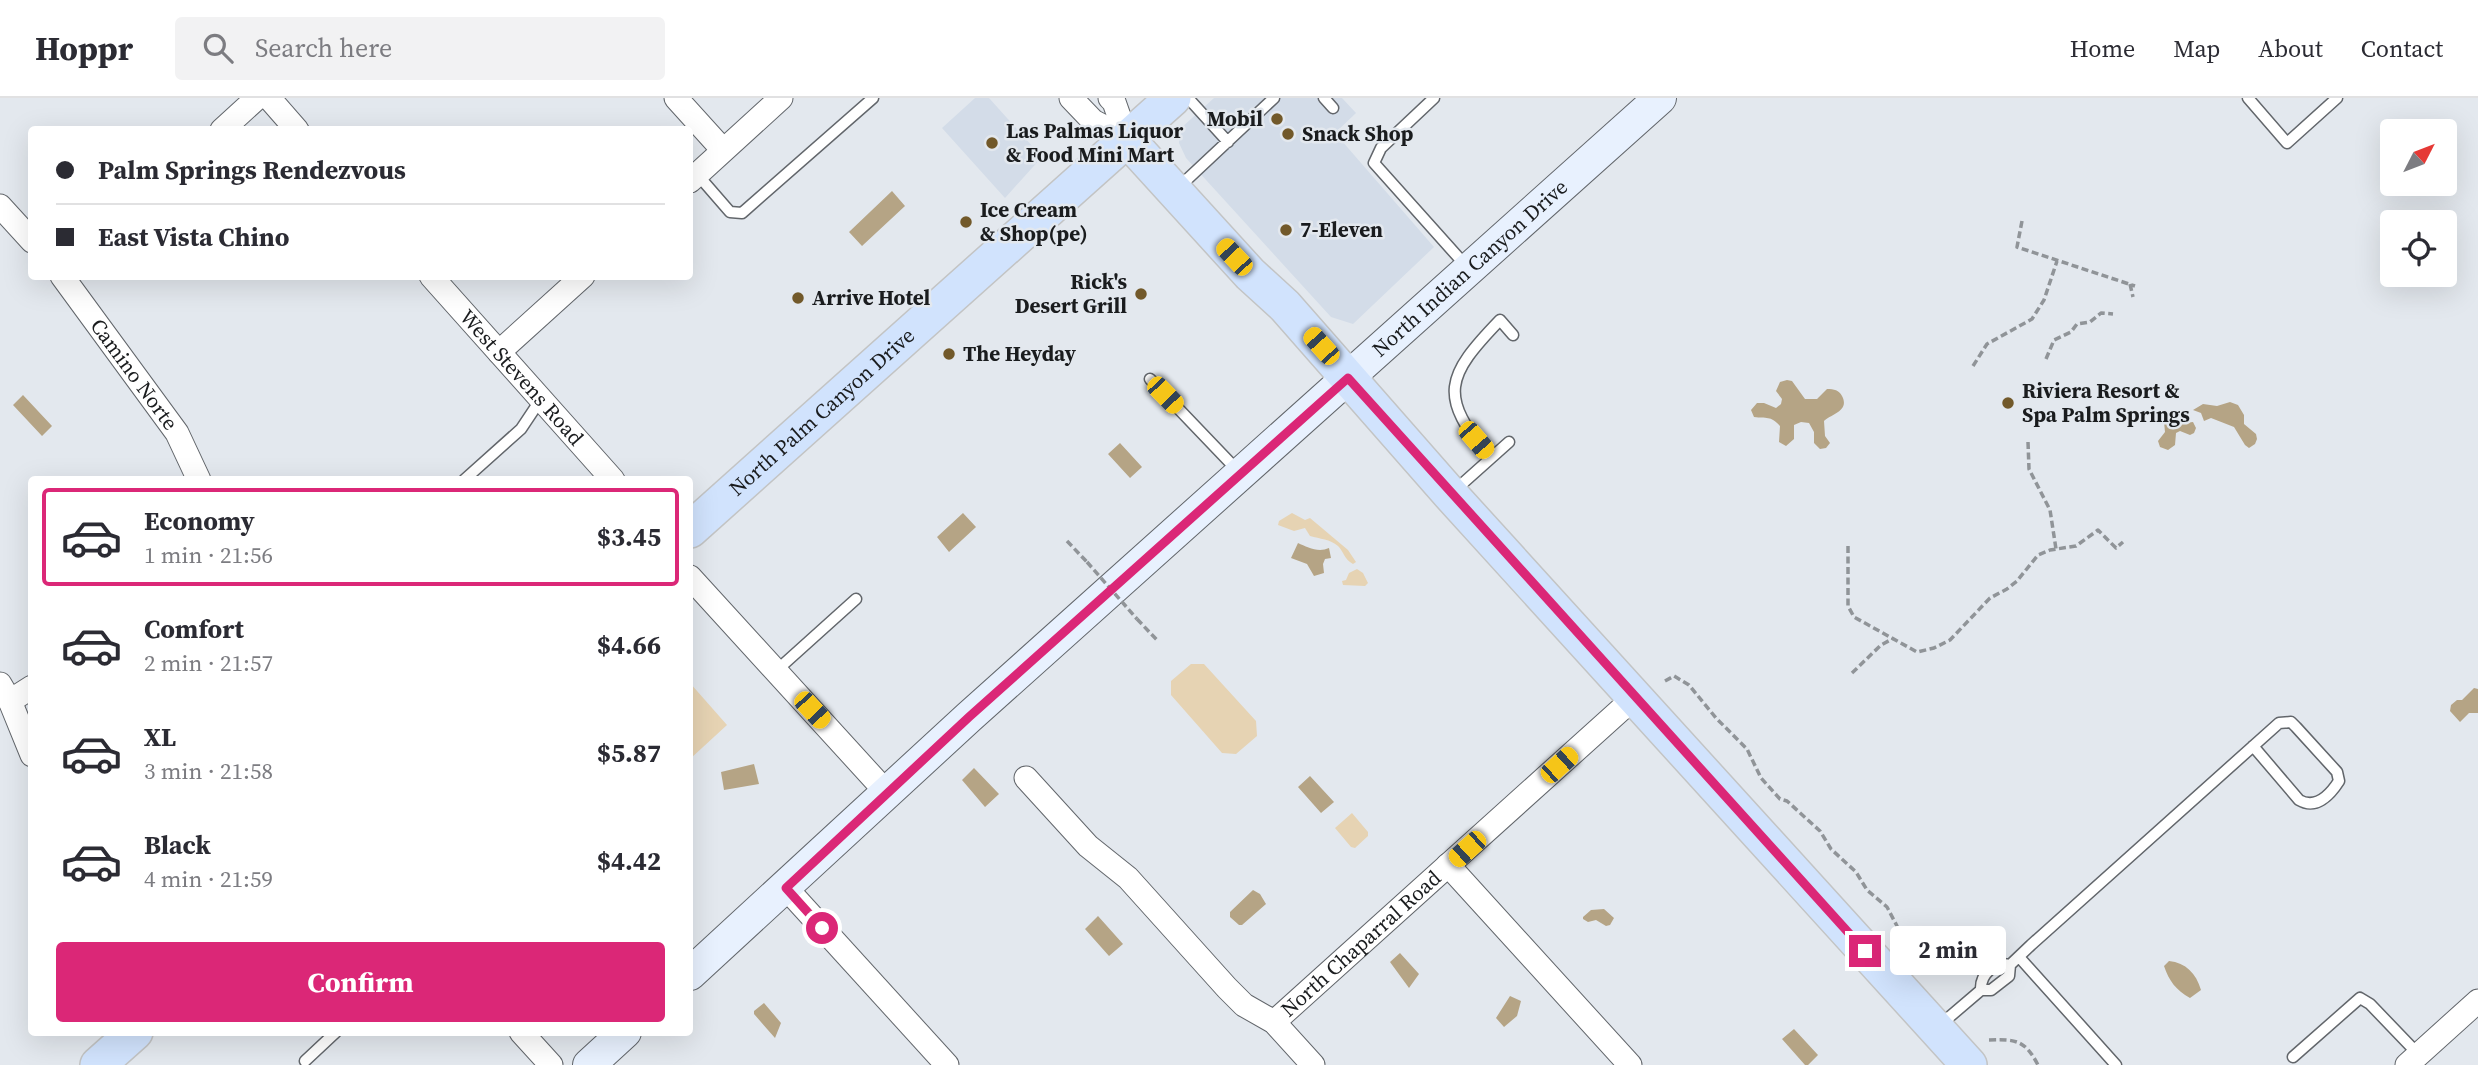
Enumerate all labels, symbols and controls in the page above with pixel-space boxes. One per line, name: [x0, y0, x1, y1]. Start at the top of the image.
search box: [175, 17, 665, 80]
text: Hoppr: [35, 26, 133, 71]
icon: search: [199, 29, 237, 67]
text: Search here: [255, 30, 392, 66]
text: Home: [2070, 32, 2135, 65]
text: Map: [2173, 32, 2220, 65]
text: About: [2258, 32, 2323, 65]
text: Contact: [2361, 32, 2443, 65]
place label: Mobil: [1207, 104, 1263, 133]
marker: Mobil: [1269, 111, 1285, 127]
place label: Las Palmas Liquor & Food Mini Mart: [1006, 116, 1184, 169]
place label: Snack Shop: [1302, 119, 1414, 148]
north arrow: [2380, 119, 2457, 196]
map controls: [2380, 119, 2457, 287]
marker: Snack Shop: [1280, 126, 1296, 142]
marker: Las Palmas Liquor & Food Mini Mart: [984, 135, 1000, 151]
text: Palm Springs Rendezvous: [98, 152, 406, 188]
street label: North Indian Canyon Drive: [1366, 172, 1574, 363]
place label: Ice Cream & Shop(pe): [980, 195, 1088, 248]
button: locate: [2380, 210, 2457, 287]
marker: Ice Cream & Shop(pe): [958, 214, 974, 230]
place label: 7-Eleven: [1300, 215, 1383, 244]
text: East Vista Chino: [98, 219, 289, 255]
marker: 7-Eleven: [1278, 222, 1294, 238]
car: [1212, 234, 1257, 280]
place label: Rick's Desert Grill: [1015, 267, 1127, 320]
place label: Arrive Hotel: [812, 283, 930, 312]
marker: Rick's Desert Grill: [1133, 286, 1149, 302]
marker: Arrive Hotel: [790, 290, 806, 306]
street label: West Stevens Road: [453, 303, 591, 452]
street label: Camino Norte: [84, 312, 185, 436]
street label: North Palm Canyon Drive: [723, 321, 921, 502]
car: [1300, 323, 1343, 369]
place label: The Heyday: [963, 339, 1077, 368]
marker: The Heyday: [941, 346, 957, 362]
car: [1143, 373, 1188, 417]
place label: Riviera Resort & Spa Palm Springs: [2022, 376, 2190, 429]
marker: Riviera Resort & Spa Palm Springs: [2000, 395, 2016, 411]
car: [1455, 417, 1498, 463]
text: Economy: [144, 503, 255, 539]
icon: car: [60, 506, 123, 569]
text: $3.45: [597, 519, 661, 555]
text: 1 min · 21:56: [144, 539, 273, 571]
text: Comfort: [144, 611, 244, 647]
icon: car: [60, 614, 123, 677]
text: $4.66: [597, 627, 661, 663]
text: 2 min · 21:57: [144, 647, 273, 679]
car: [790, 687, 835, 733]
text: XL: [144, 719, 176, 755]
icon: car: [60, 722, 123, 785]
text: $5.87: [597, 735, 661, 771]
car: [1537, 743, 1582, 787]
text: 3 min · 21:58: [144, 755, 273, 787]
text: Black: [144, 827, 211, 863]
car: [1445, 827, 1490, 871]
icon: car: [60, 830, 123, 893]
text: $4.42: [597, 843, 661, 879]
text: 4 min · 21:59: [144, 863, 273, 895]
street label: North Chaparral Road: [1274, 863, 1447, 1023]
route start: [806, 912, 838, 944]
callout: 2 min: [1890, 926, 2005, 976]
text: 2 min: [1918, 934, 1978, 966]
route end: [1849, 935, 1881, 967]
button: Confirm: [56, 942, 665, 1022]

